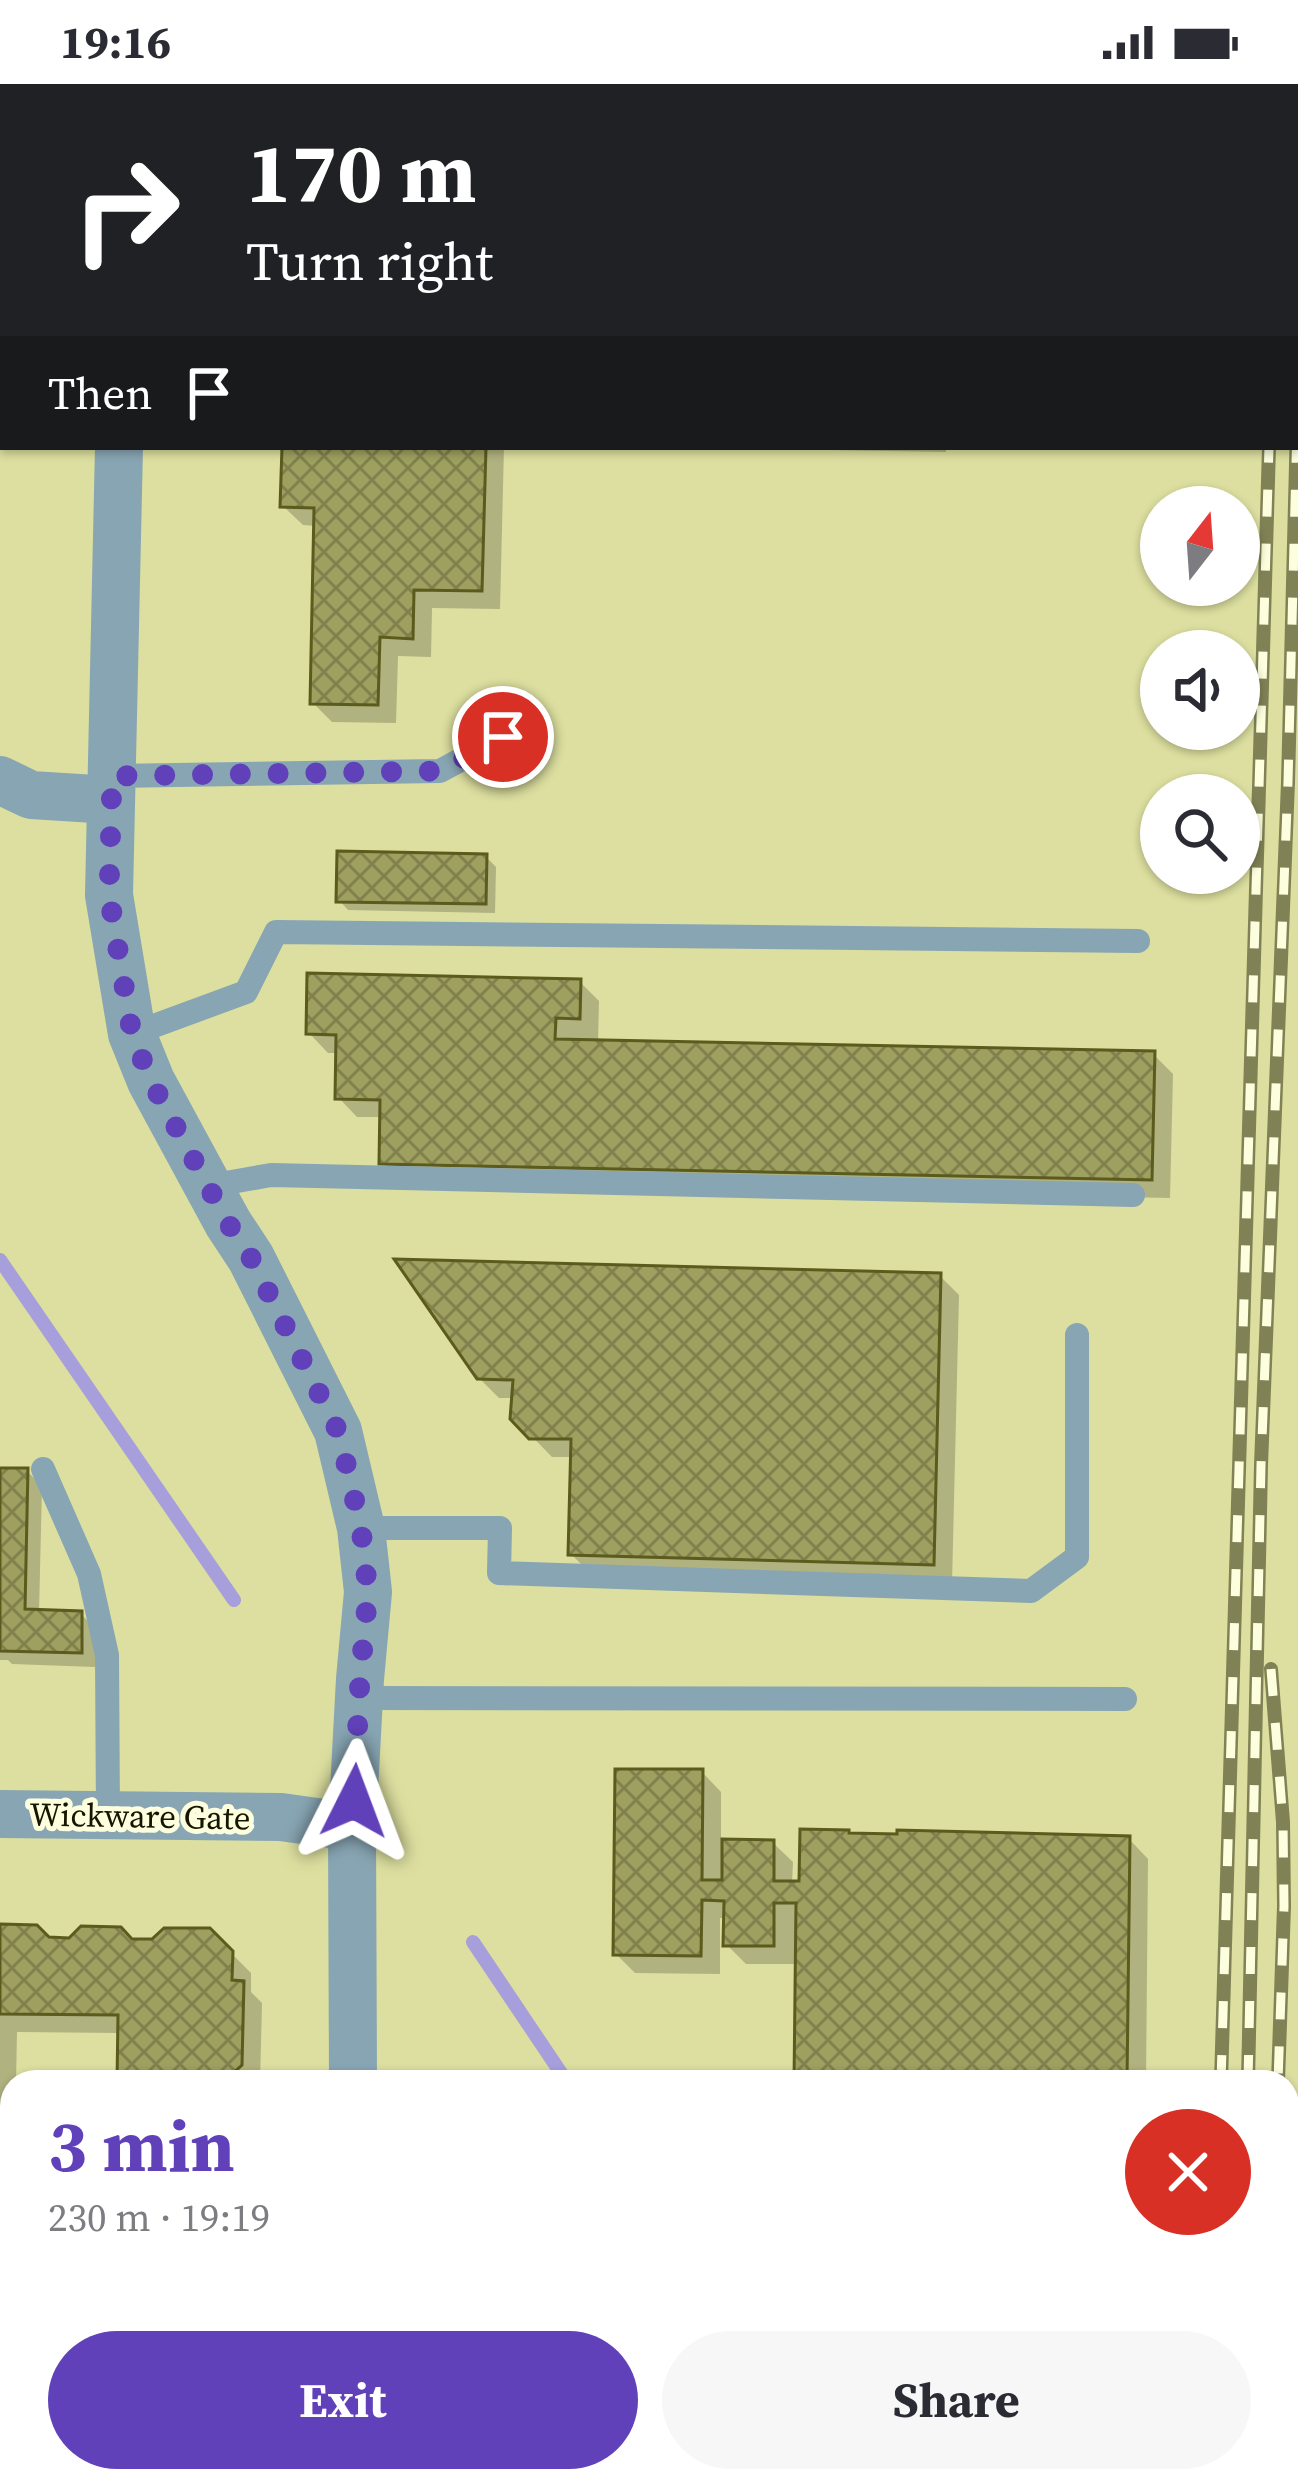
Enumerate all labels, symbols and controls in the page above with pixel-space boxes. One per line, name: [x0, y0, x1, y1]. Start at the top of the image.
text: 19:16: [60, 11, 171, 73]
text: 170 m: [246, 115, 477, 230]
icon: right: [48, 132, 204, 288]
text: Turn right: [246, 224, 493, 298]
icon: arrive: [176, 360, 242, 426]
text: Then: [48, 362, 152, 424]
north arrow: [1140, 486, 1260, 606]
map controls: [1140, 486, 1260, 894]
button: sound: [1140, 630, 1260, 750]
pin: [452, 686, 554, 788]
icon: arrive: [470, 704, 536, 770]
button: search: [1140, 774, 1260, 894]
position arrow: [291, 1738, 417, 1864]
street label: Wickware Gate: [29, 1792, 251, 1840]
text: 3 min: [48, 2096, 235, 2195]
button: close: [1125, 2109, 1251, 2235]
text: 230 m · 19:19: [48, 2191, 270, 2244]
button: Exit: [48, 2331, 638, 2469]
button: Share: [662, 2331, 1251, 2469]

